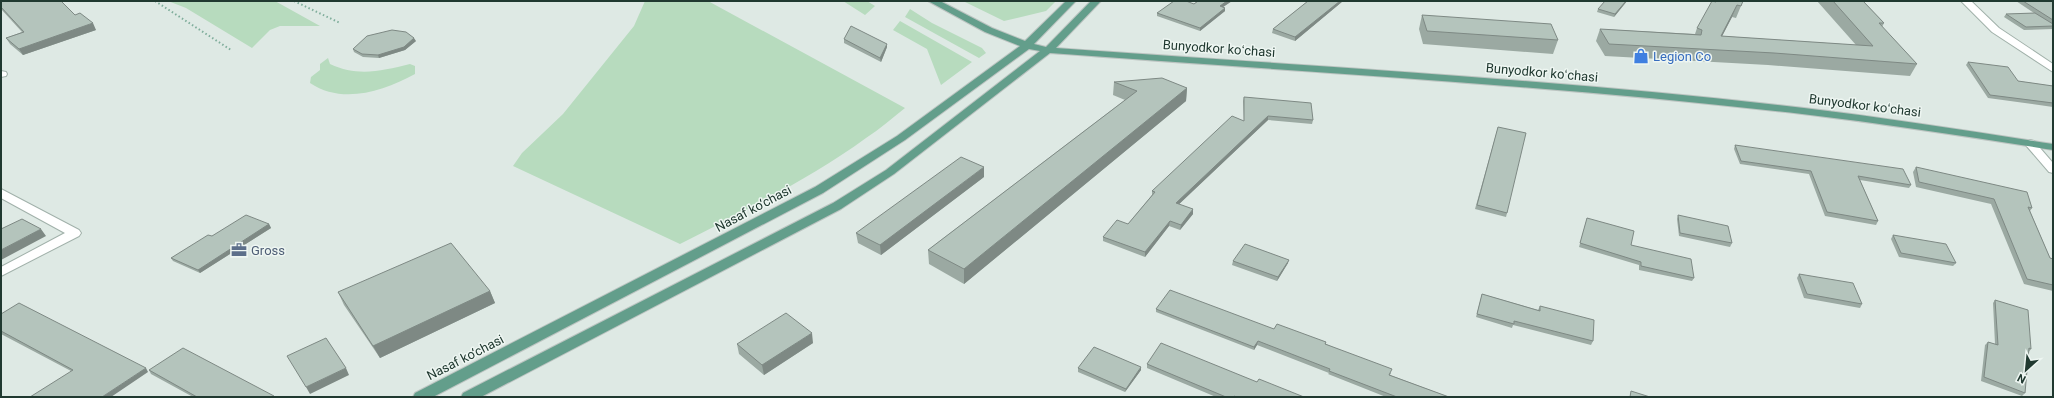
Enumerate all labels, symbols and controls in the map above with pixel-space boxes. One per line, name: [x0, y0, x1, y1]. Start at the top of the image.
street label: Bunyodkor koʻchasi: [1162, 37, 1276, 60]
shop icon: Legion Co: [1632, 47, 1650, 65]
place label: Legion Co: [1653, 49, 1711, 64]
street label: Bunyodkor koʻchasi: [1485, 60, 1599, 85]
street label: Bunyodkor koʻchasi: [1808, 91, 1922, 120]
street label: Nasaf ko‘chasi: [713, 182, 794, 235]
office icon: Gross: [230, 241, 248, 259]
place label: Gross: [251, 243, 285, 258]
street label: Nasaf ko‘chasi: [424, 332, 506, 383]
north arrow: [2006, 350, 2046, 390]
text: N: [2015, 371, 2028, 386]

